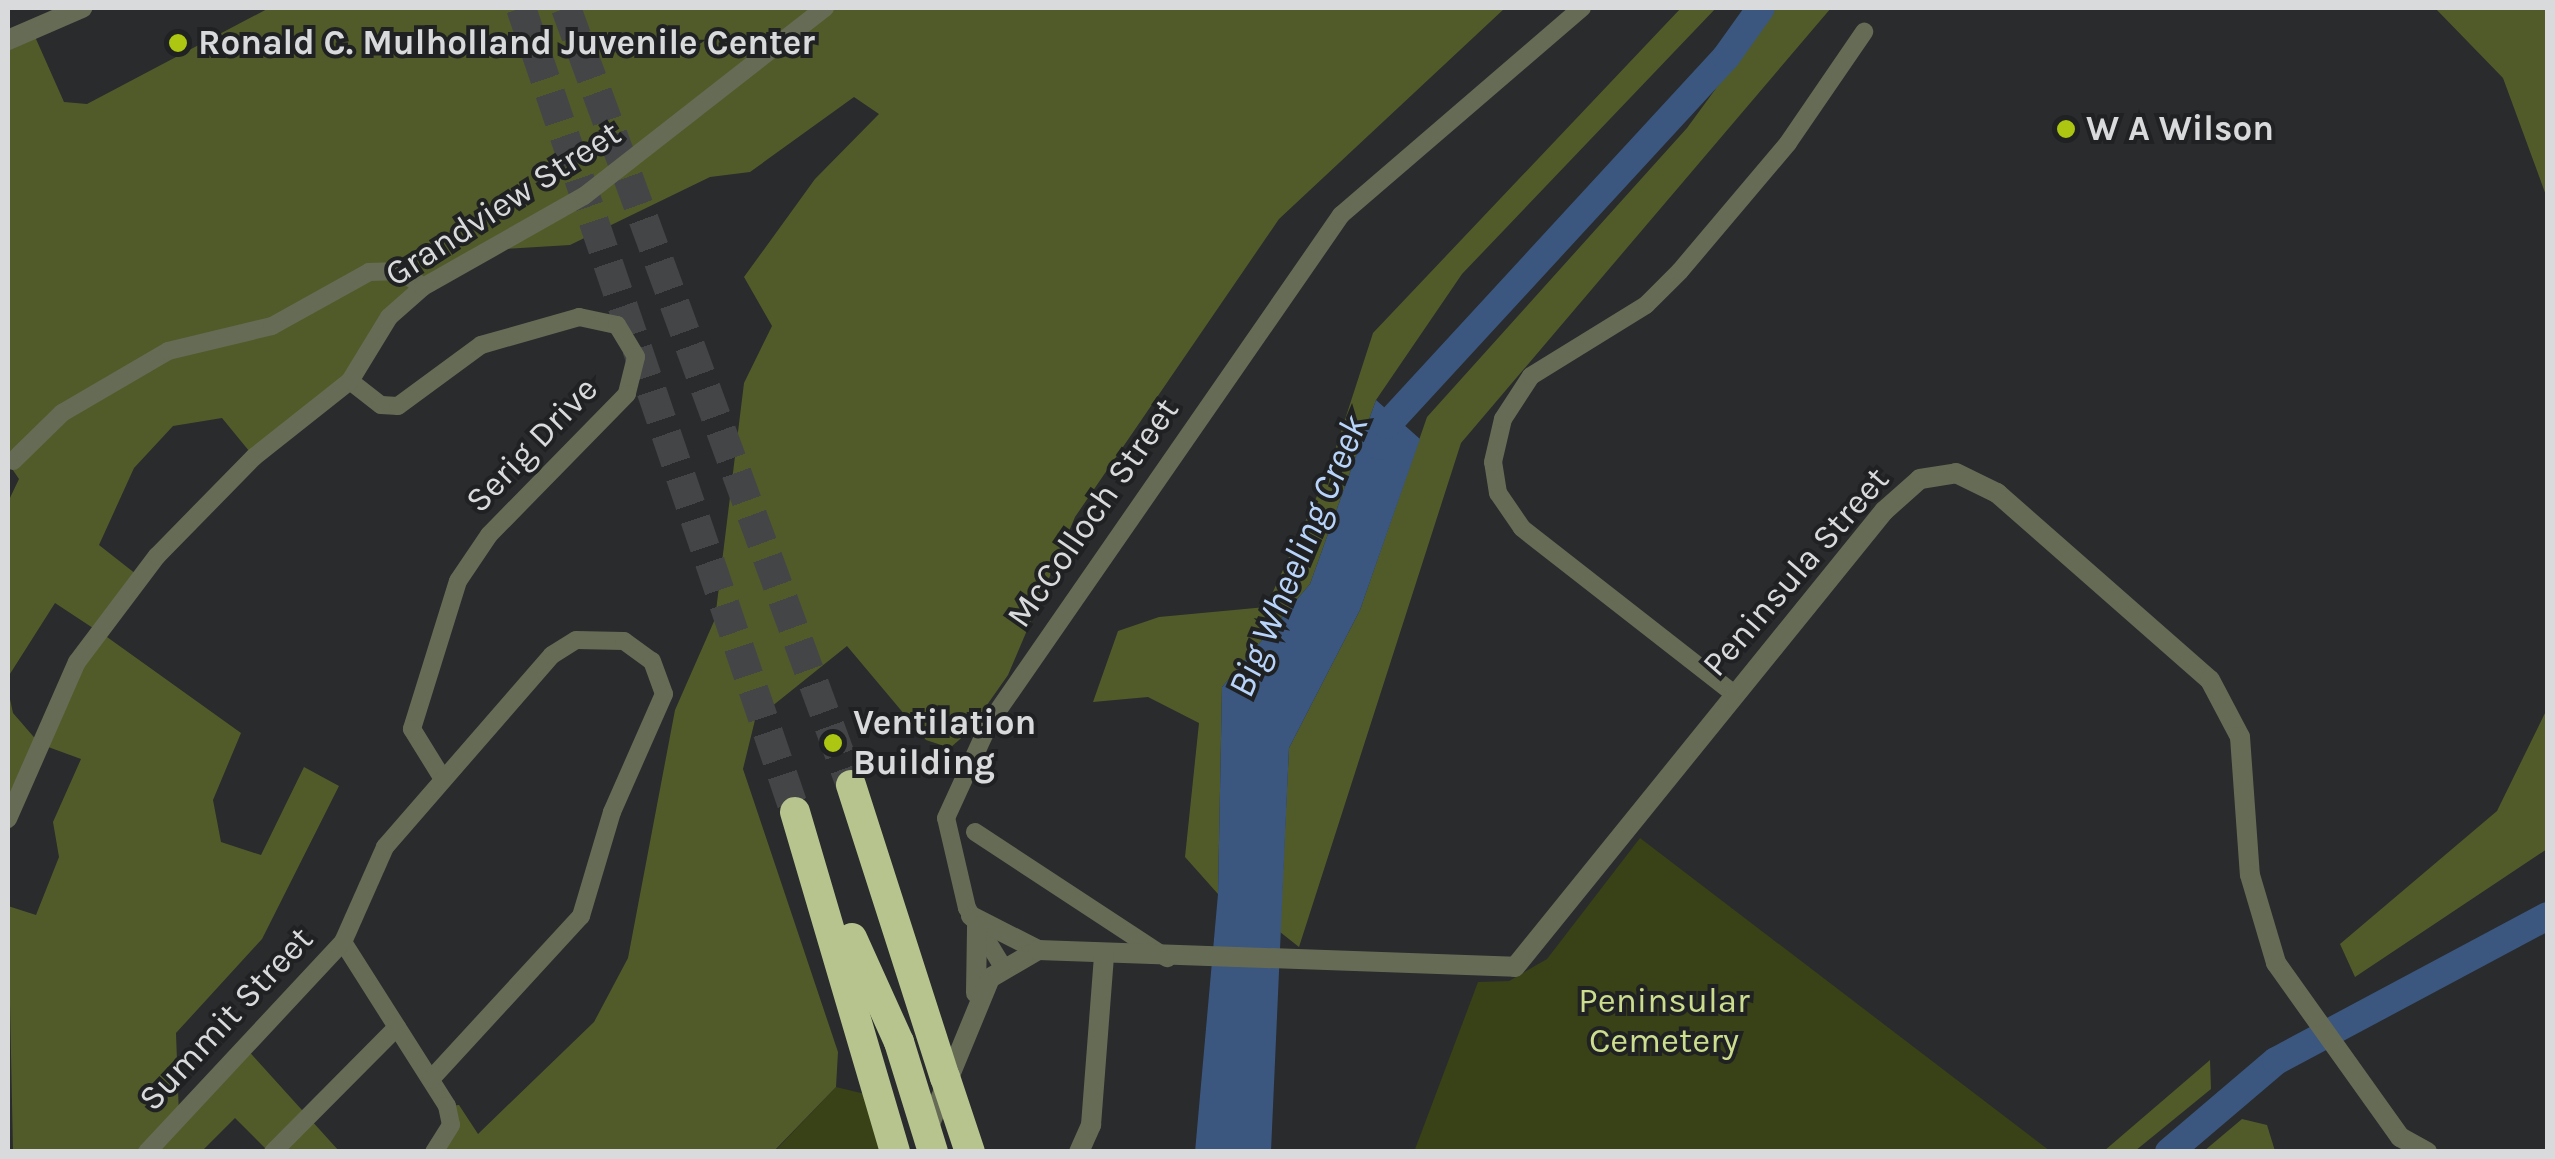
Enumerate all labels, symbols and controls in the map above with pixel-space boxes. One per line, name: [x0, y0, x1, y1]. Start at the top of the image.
place label: Ronald C. Mulholland Juvenile Center: [198, 22, 815, 64]
marker: Ronald C. Mulholland Juvenile Center: [167, 32, 189, 54]
place label: W A Wilson: [2086, 108, 2274, 150]
street label: Grandview Street: [377, 112, 629, 296]
marker: W A Wilson: [2055, 118, 2077, 140]
street label: Serig Drive: [457, 369, 607, 521]
street label: McColloch Street: [998, 390, 1188, 636]
water label: Big Wheeling Creek: [1218, 408, 1378, 704]
street label: Peninsula Street: [1694, 459, 1898, 685]
place label: Ventilation Building: [853, 702, 1036, 784]
marker: Ventilation Building: [822, 732, 844, 754]
street label: Summit Street: [130, 918, 322, 1120]
park label: Peninsular Cemetery: [1578, 980, 1750, 1062]

